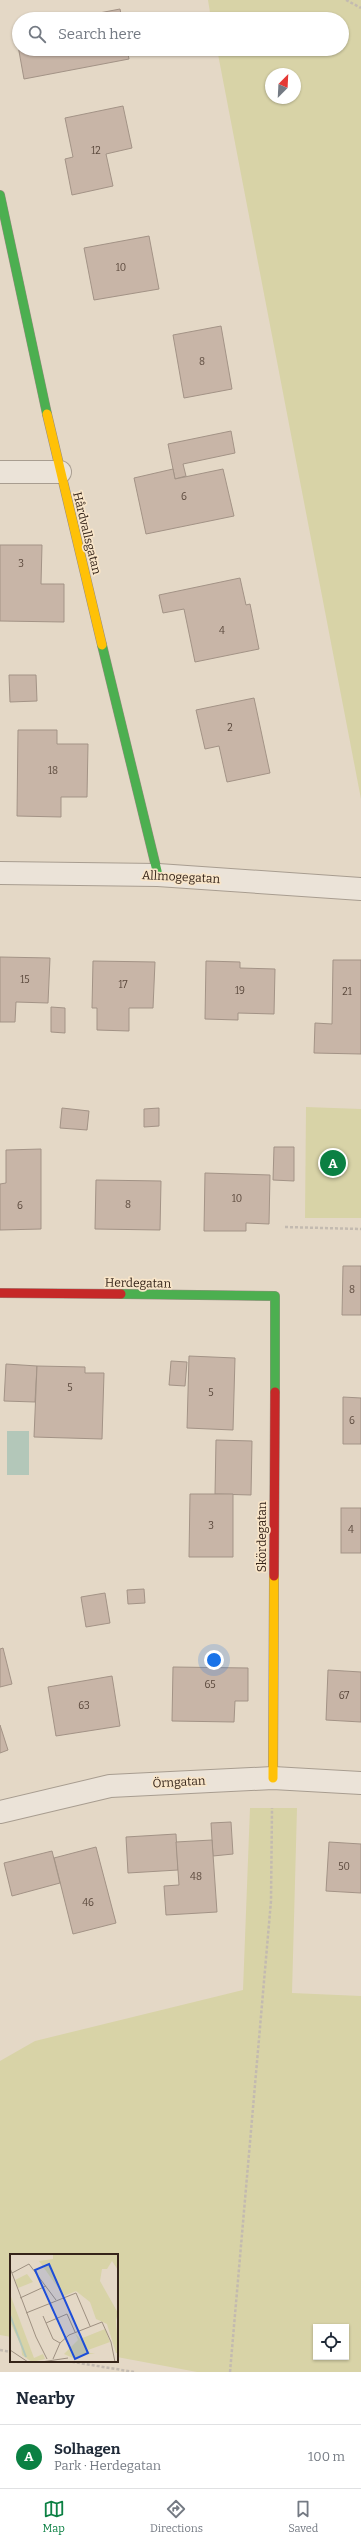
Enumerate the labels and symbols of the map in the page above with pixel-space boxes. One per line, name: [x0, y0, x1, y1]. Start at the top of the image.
north arrow: [265, 68, 301, 104]
house number: 12: [91, 145, 101, 157]
house number: 10: [116, 262, 126, 274]
house number: 8: [199, 356, 205, 368]
street label: Hårdvallsgatan: [70, 490, 104, 576]
house number: 6: [181, 491, 187, 503]
house number: 3: [18, 558, 24, 570]
house number: 4: [219, 625, 225, 637]
house number: 2: [227, 722, 233, 734]
house number: 18: [48, 765, 58, 777]
street label: Allmogegatan: [142, 868, 221, 886]
house number: 15: [20, 974, 30, 986]
house number: 17: [119, 979, 127, 991]
house number: 19: [235, 985, 245, 997]
house number: 21: [342, 986, 352, 998]
pin: A: [320, 1148, 346, 1178]
house number: 10: [232, 1193, 242, 1205]
house number: 8: [125, 1199, 131, 1211]
house number: 6: [17, 1200, 23, 1212]
street label: Herdegatan: [105, 1275, 172, 1291]
house number: 8: [349, 1284, 355, 1296]
house number: 5: [67, 1382, 73, 1394]
house number: 5: [208, 1387, 214, 1399]
house number: 6: [349, 1415, 355, 1427]
street label: Skördegatan: [255, 1501, 269, 1572]
house number: 3: [208, 1520, 214, 1532]
house number: 4: [348, 1524, 354, 1536]
your location: [204, 1650, 224, 1670]
house number: 65: [204, 1679, 216, 1691]
house number: 67: [339, 1690, 349, 1702]
house number: 63: [78, 1700, 90, 1712]
street label: Örngatan: [152, 1773, 206, 1790]
house number: 50: [338, 1861, 350, 1873]
house number: 48: [190, 1871, 202, 1883]
house number: 46: [82, 1897, 94, 1909]
inset map: [10, 2254, 118, 2362]

